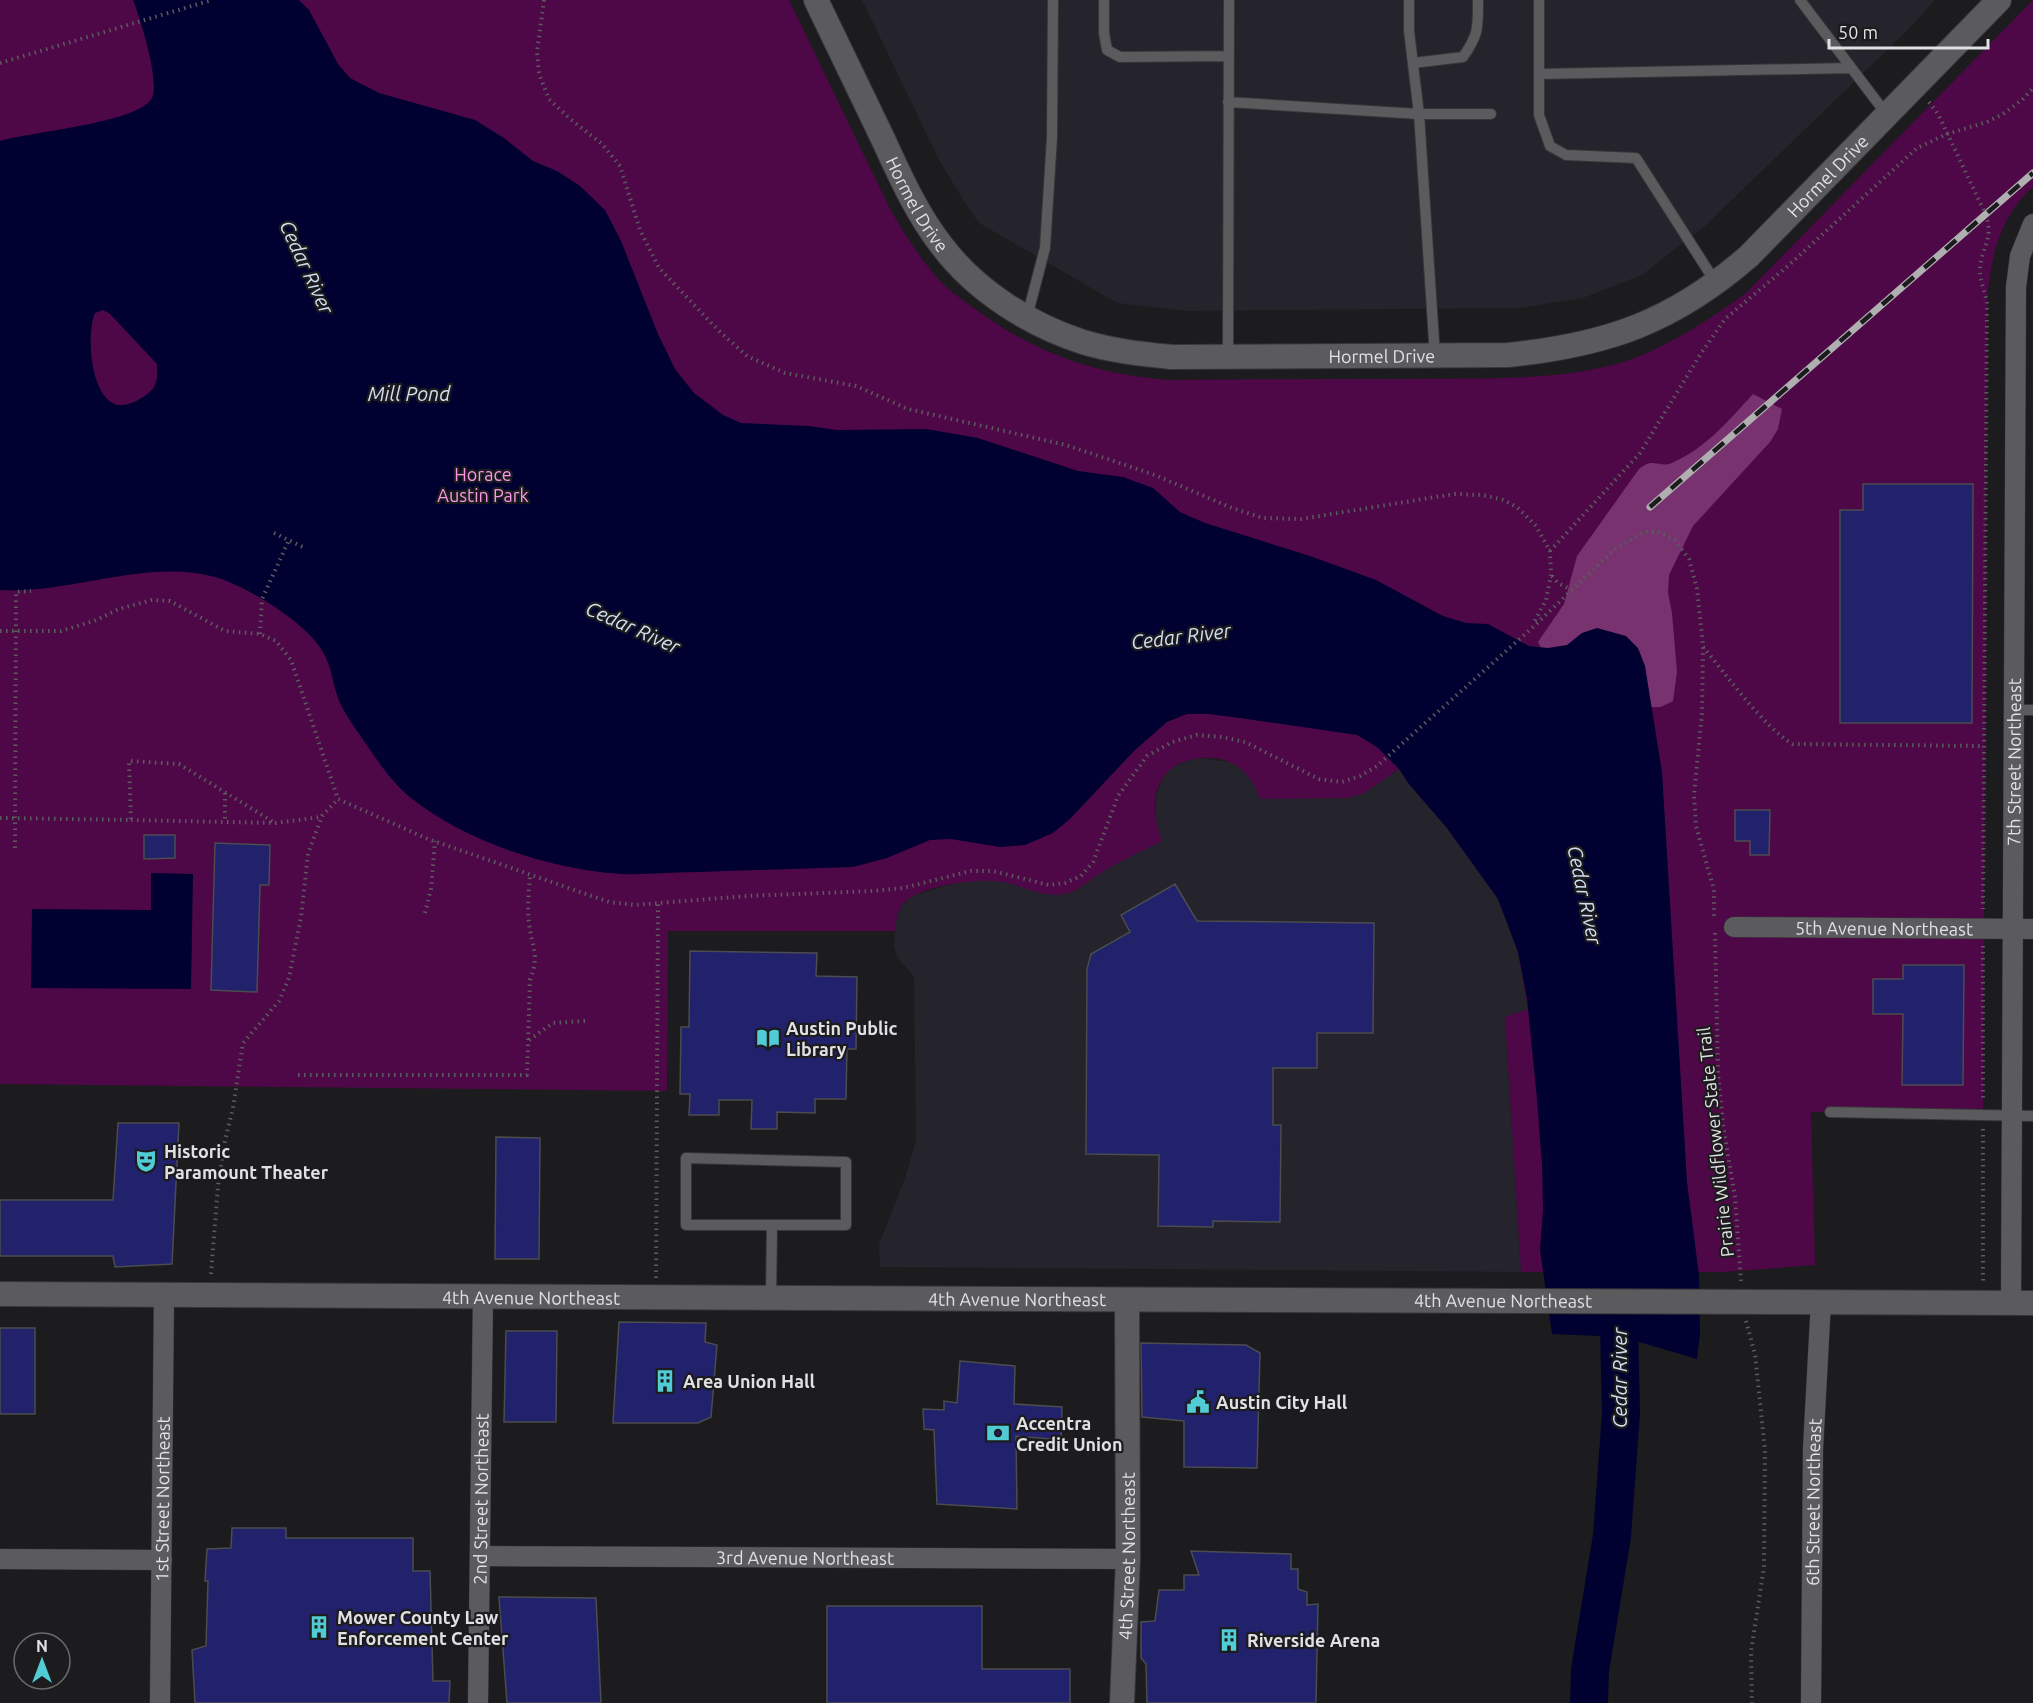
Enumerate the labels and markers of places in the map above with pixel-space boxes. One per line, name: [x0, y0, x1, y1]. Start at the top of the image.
place label: Austin Public Library: [786, 1018, 897, 1059]
library icon: Austin Public Library: [755, 1025, 781, 1051]
place label: Historic Paramount Theater: [164, 1141, 329, 1182]
theatre icon: Historic Paramount Theater: [133, 1148, 159, 1174]
building icon: Area Union Hall: [652, 1368, 678, 1394]
place label: Area Union Hall: [683, 1371, 815, 1391]
public building icon: Austin City Hall: [1185, 1389, 1211, 1415]
place label: Austin City Hall: [1216, 1392, 1348, 1412]
place label: Accentra Credit Union: [1016, 1413, 1122, 1454]
bank icon: Accentra Credit Union: [985, 1420, 1011, 1446]
place label: Mower County Law Enforcement Center: [337, 1607, 509, 1648]
building icon: Mower County Law Enforcement Center: [306, 1614, 332, 1640]
building icon: Riverside Arena: [1216, 1627, 1242, 1653]
place label: Riverside Arena: [1247, 1630, 1380, 1650]

